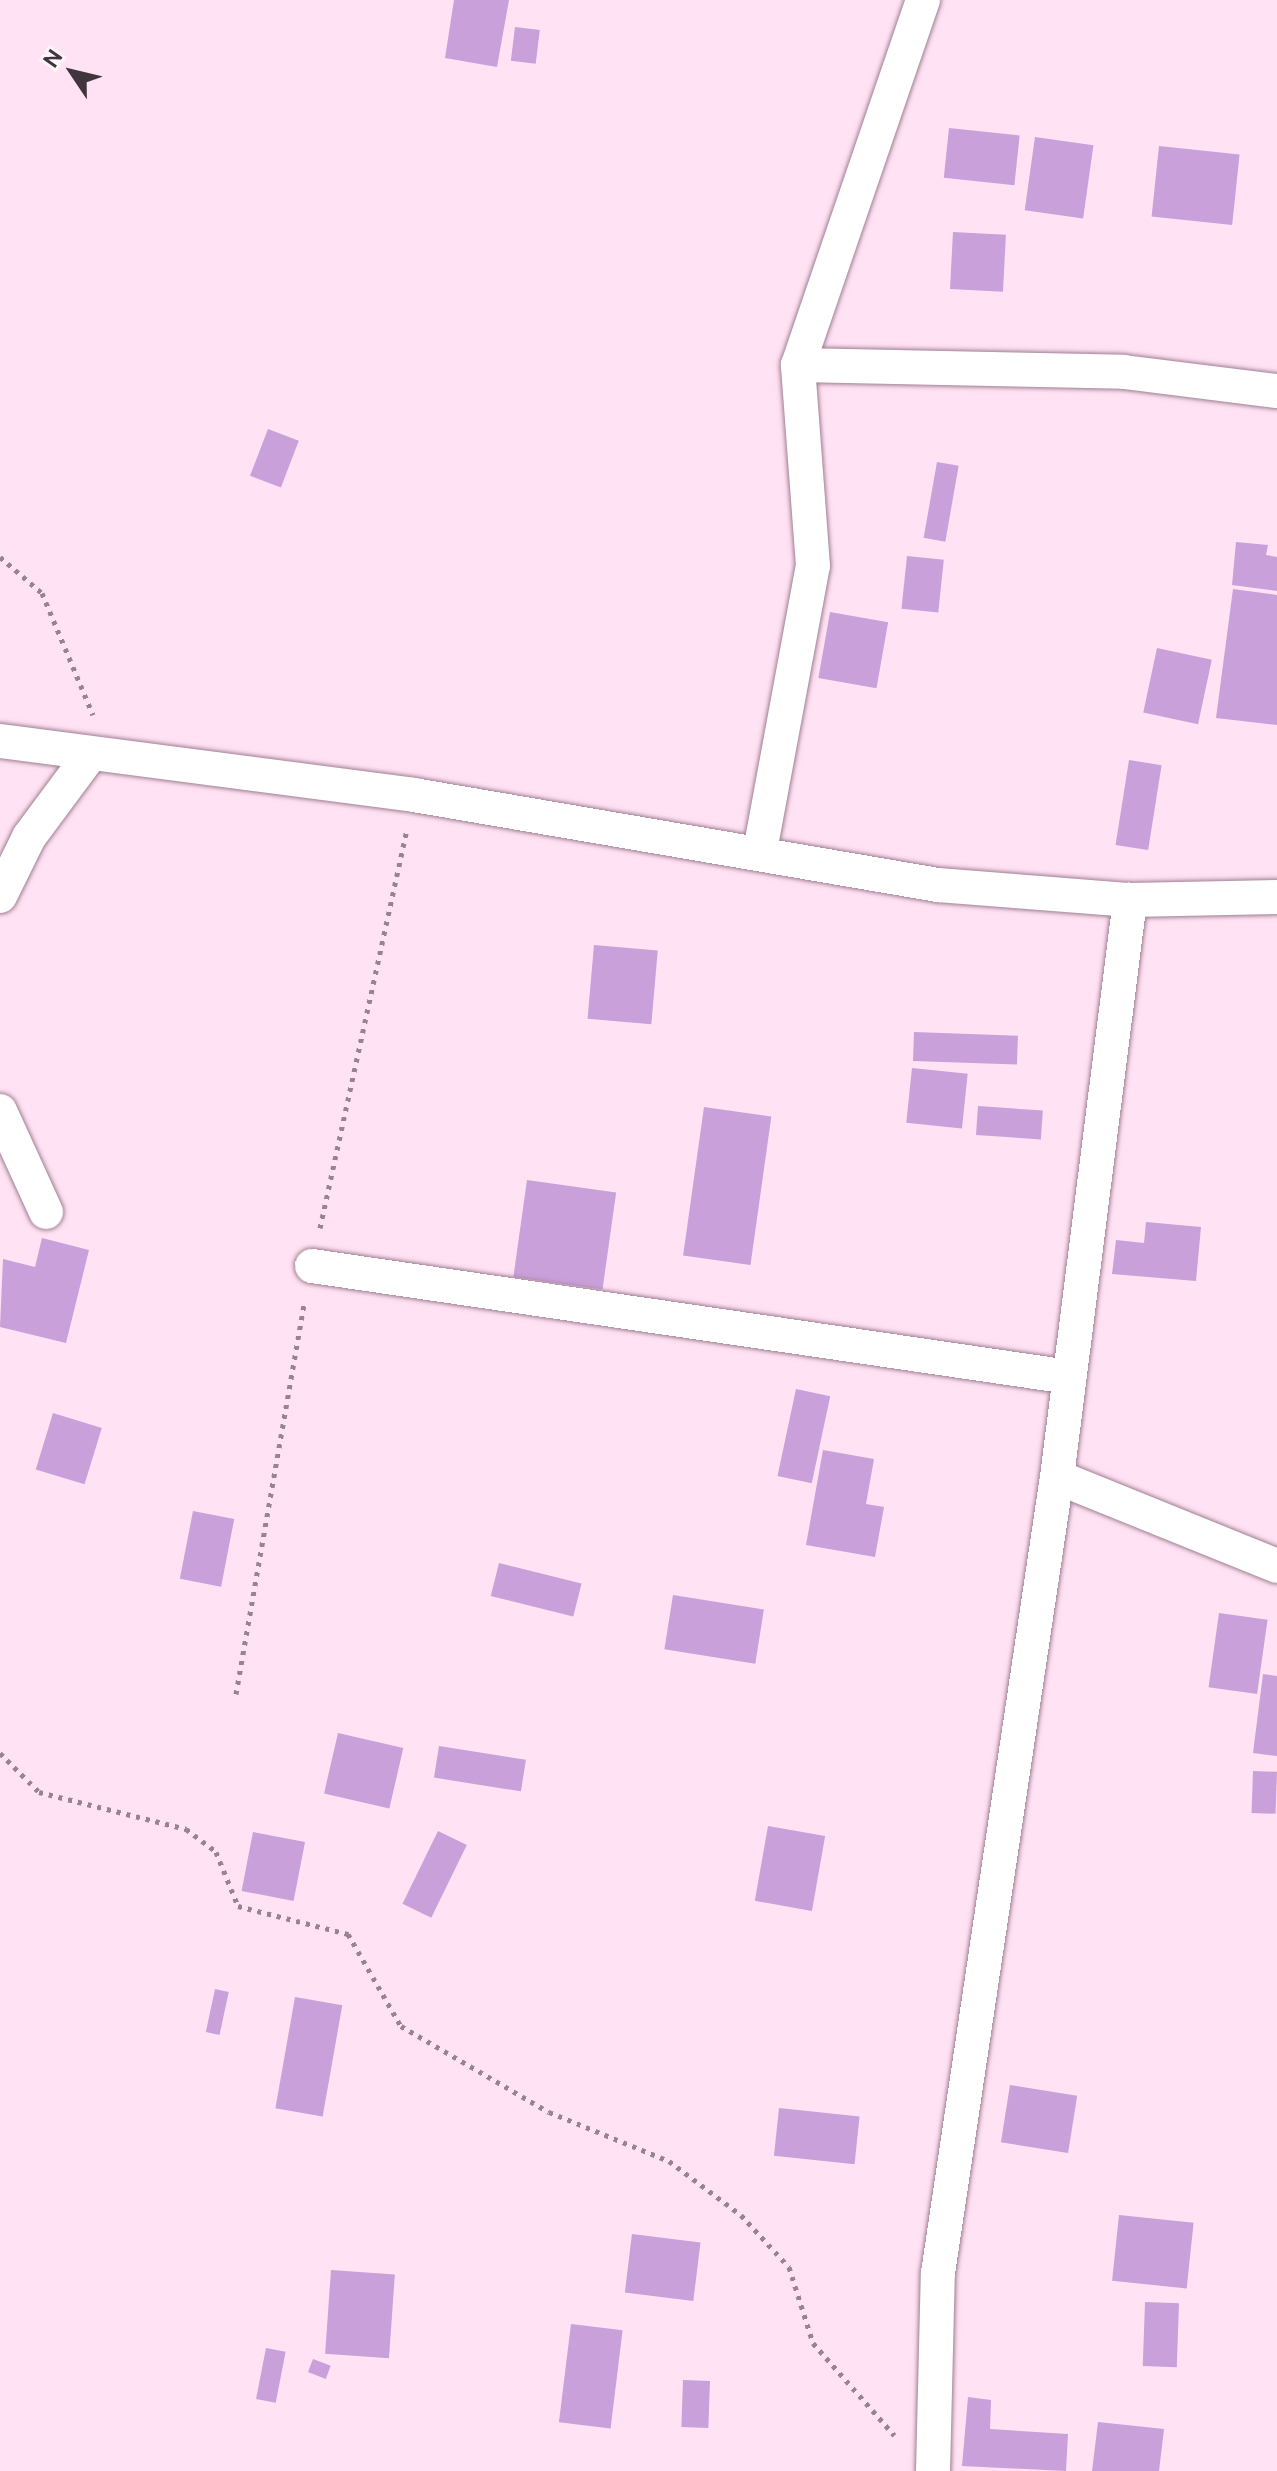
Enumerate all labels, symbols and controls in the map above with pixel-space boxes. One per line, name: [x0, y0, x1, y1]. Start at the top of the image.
north arrow: [32, 32, 112, 112]
text: N: [37, 44, 67, 72]

